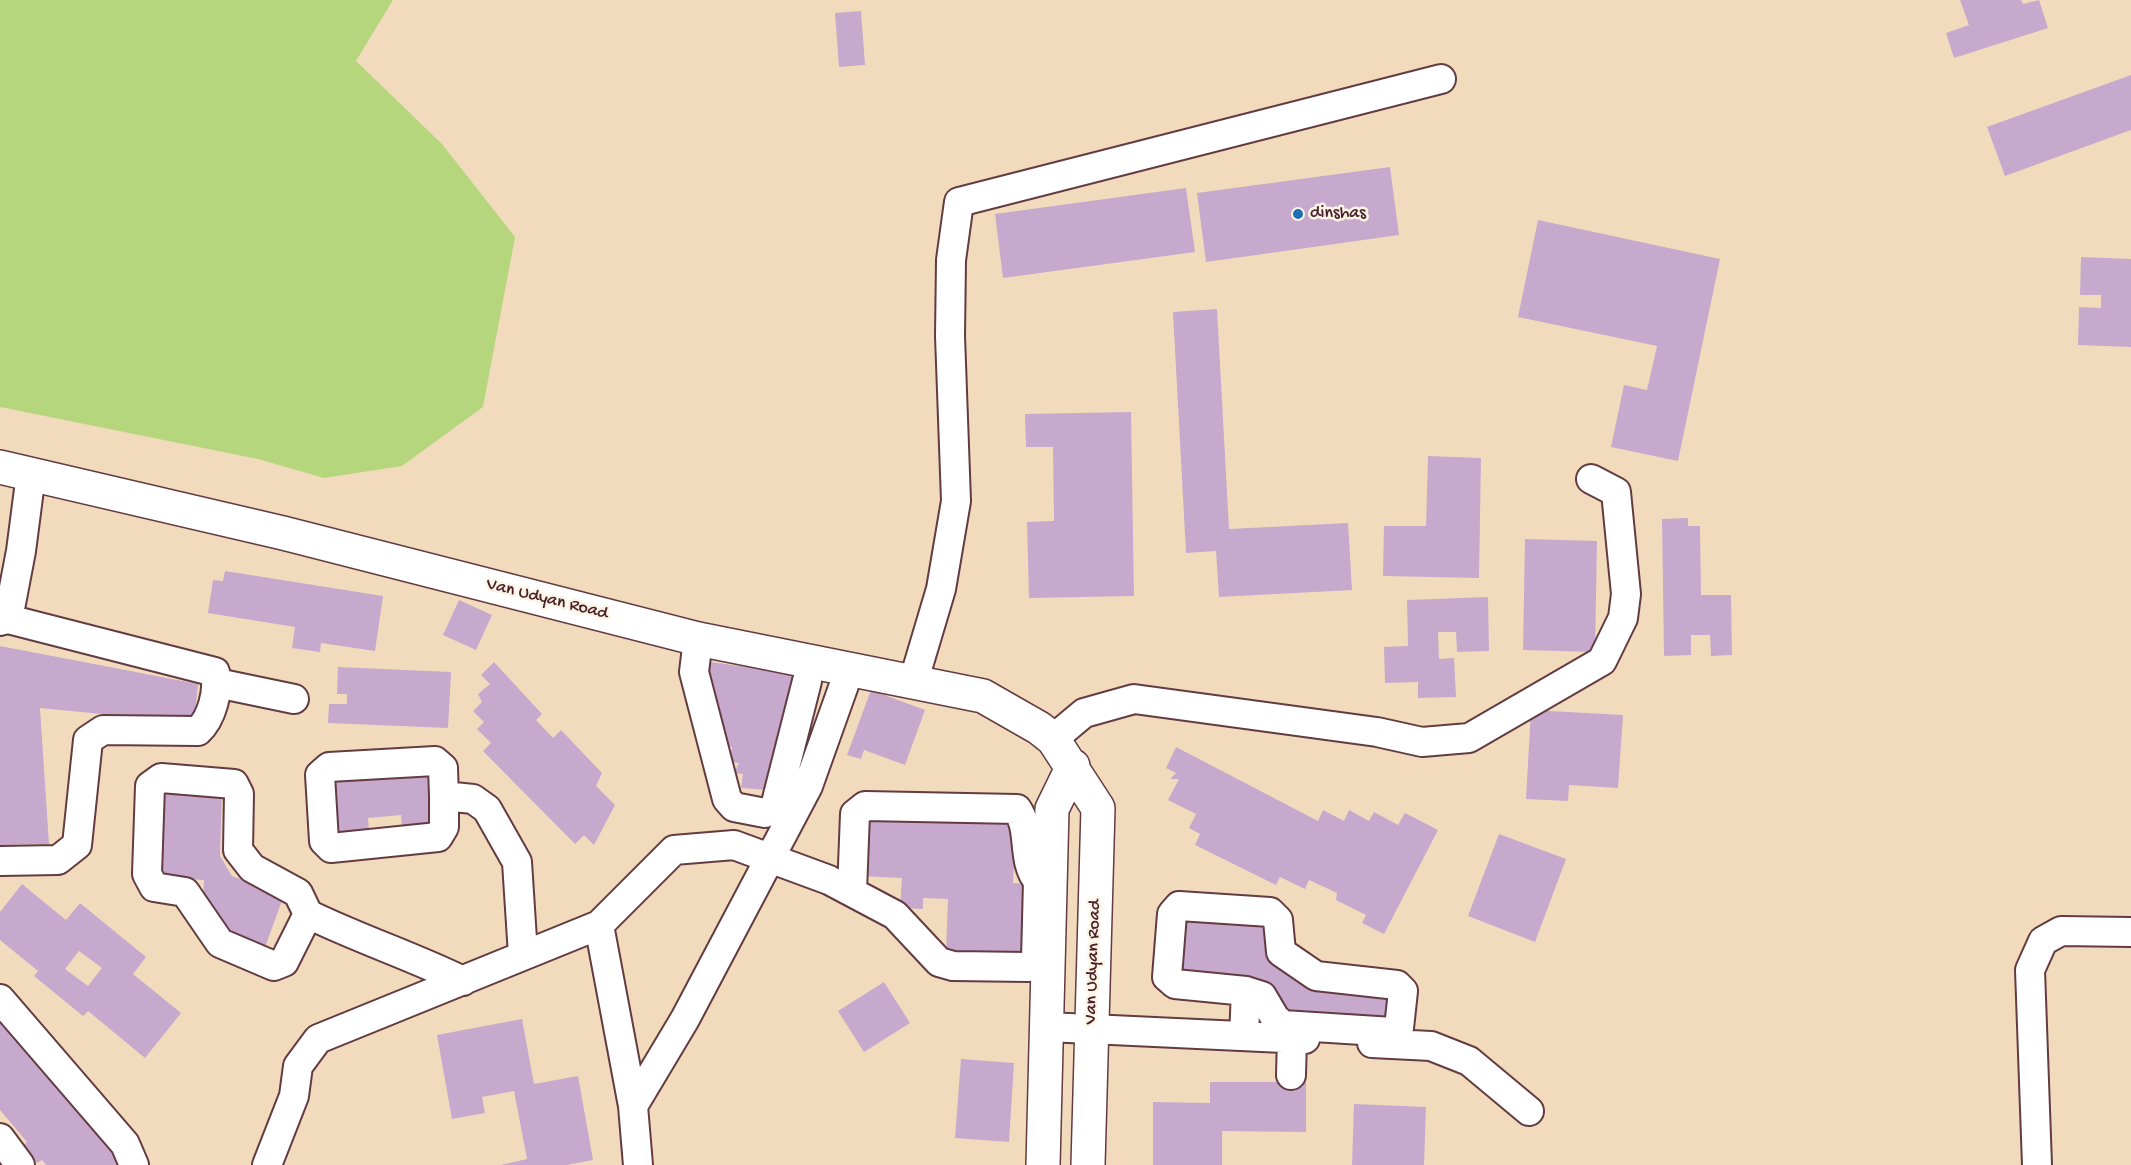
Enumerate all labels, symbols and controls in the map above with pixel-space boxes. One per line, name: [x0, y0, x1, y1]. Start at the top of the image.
place label: dinshas: [1310, 203, 1366, 225]
marker: dinshas: [1291, 207, 1305, 221]
street label: Van Udyan Road: [484, 574, 610, 626]
street label: Van Udyan Road: [1081, 899, 1107, 1025]

